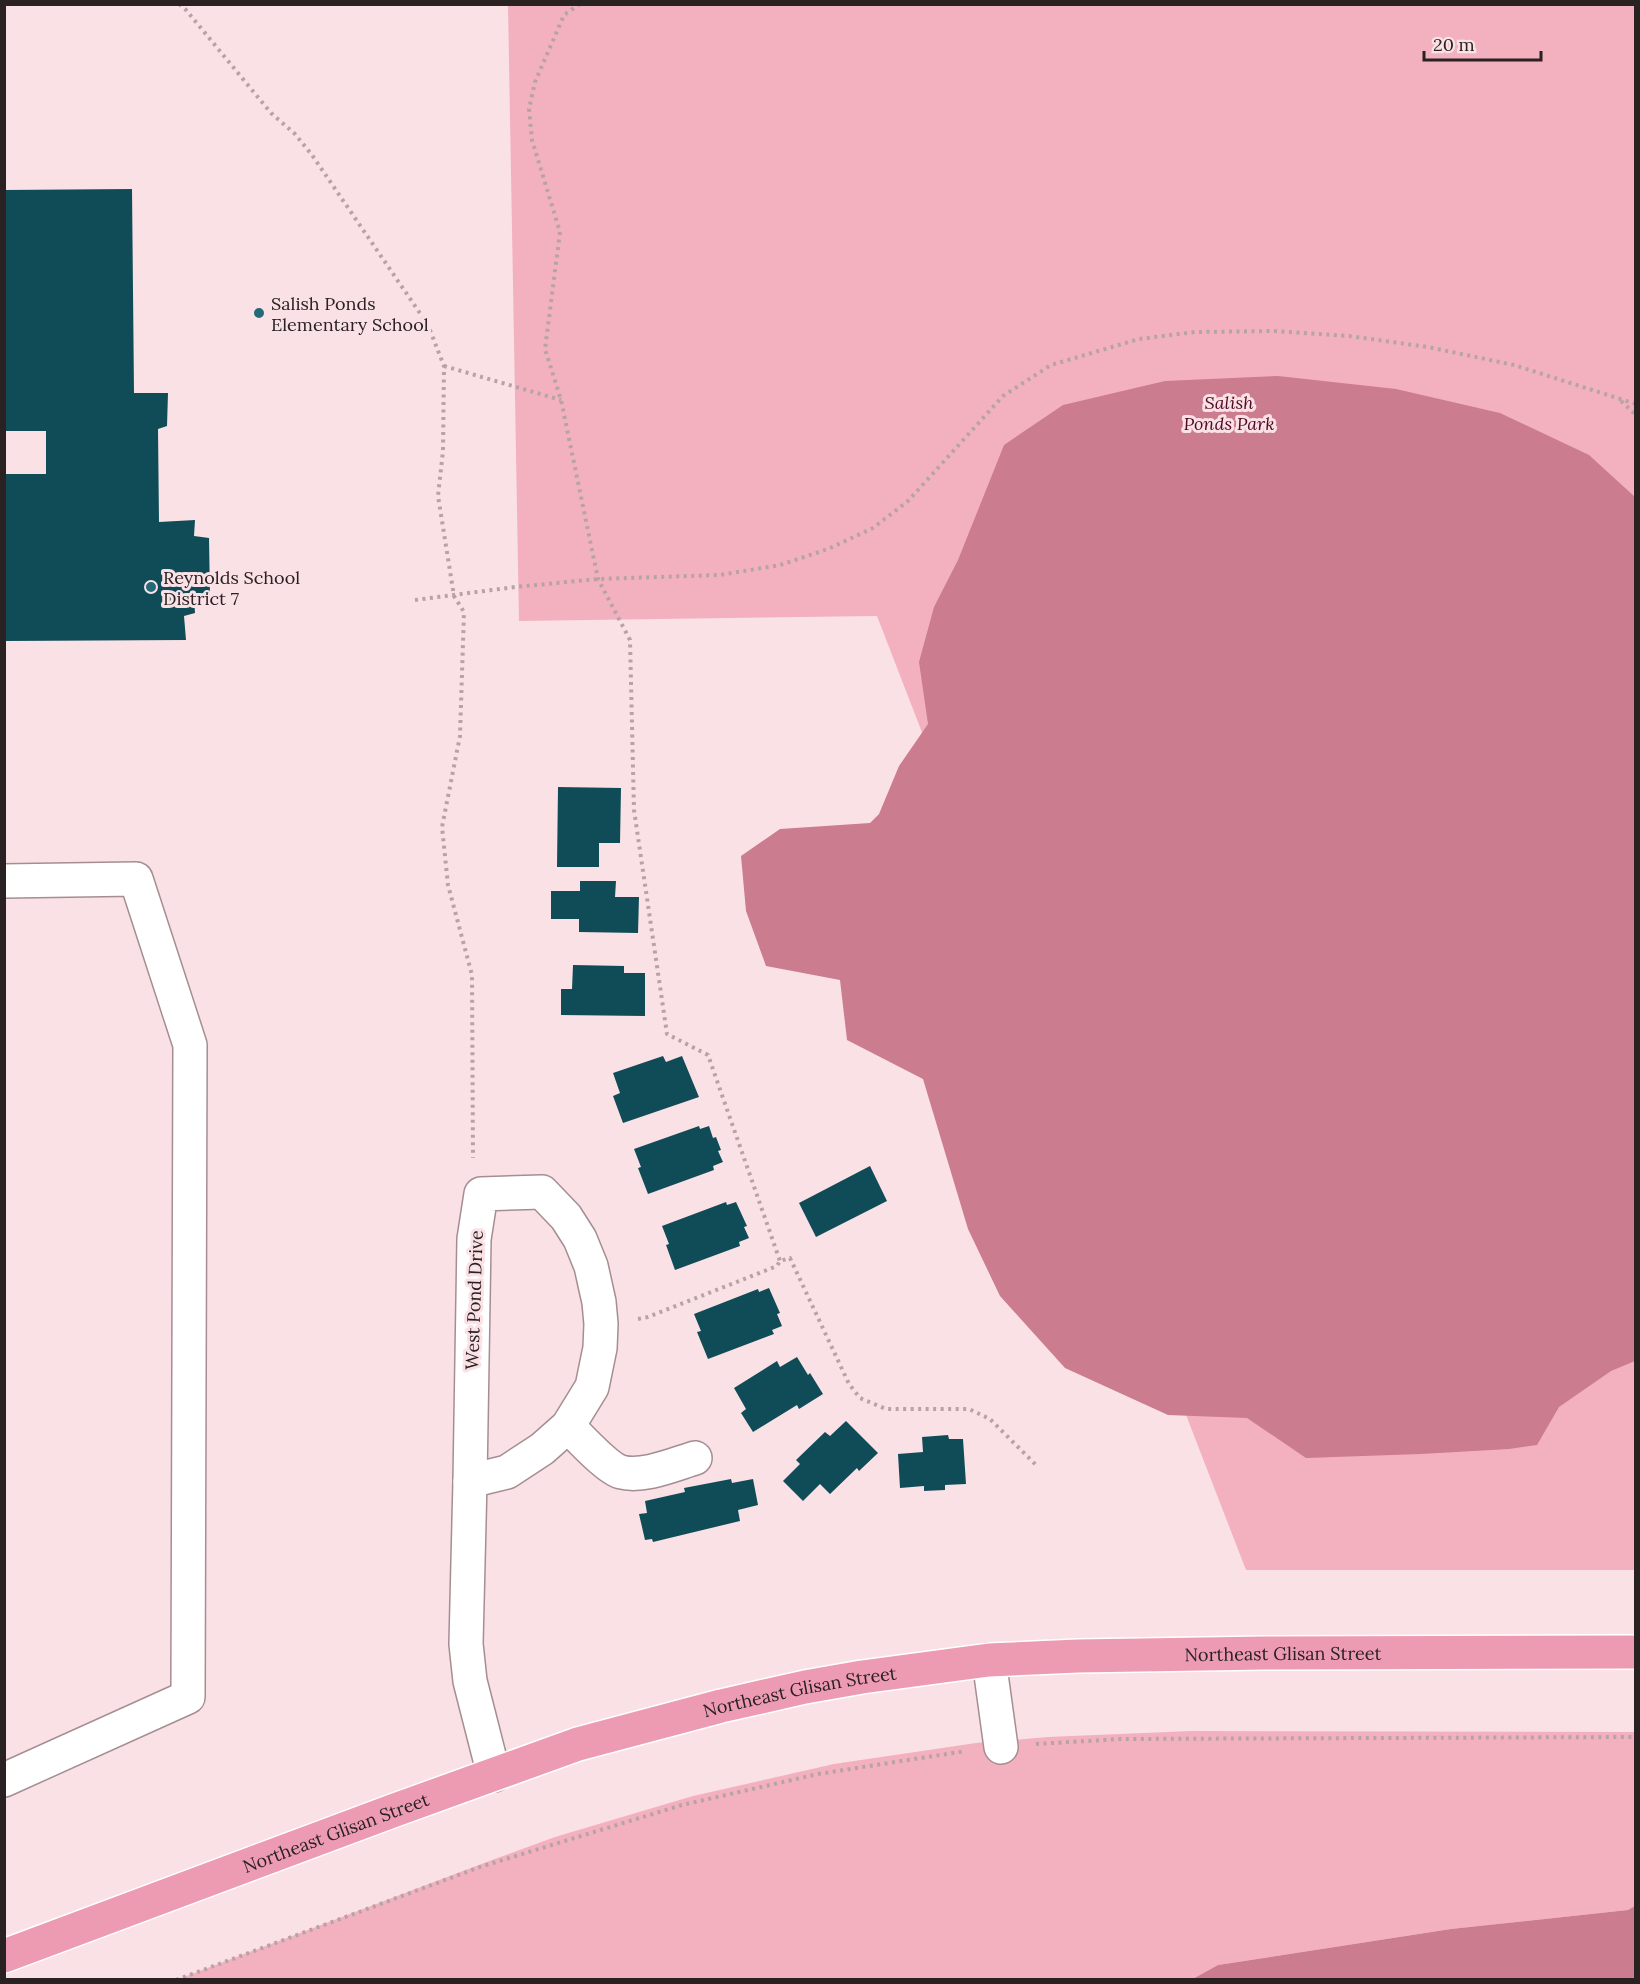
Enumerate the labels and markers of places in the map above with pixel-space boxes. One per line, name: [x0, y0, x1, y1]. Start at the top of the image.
place label: Salish Ponds Elementary School: [271, 292, 429, 336]
marker: Salish Ponds Elementary School: [252, 306, 266, 320]
place label: Reynolds School District 7: [163, 566, 300, 610]
marker: Reynolds School District 7: [144, 580, 158, 594]

